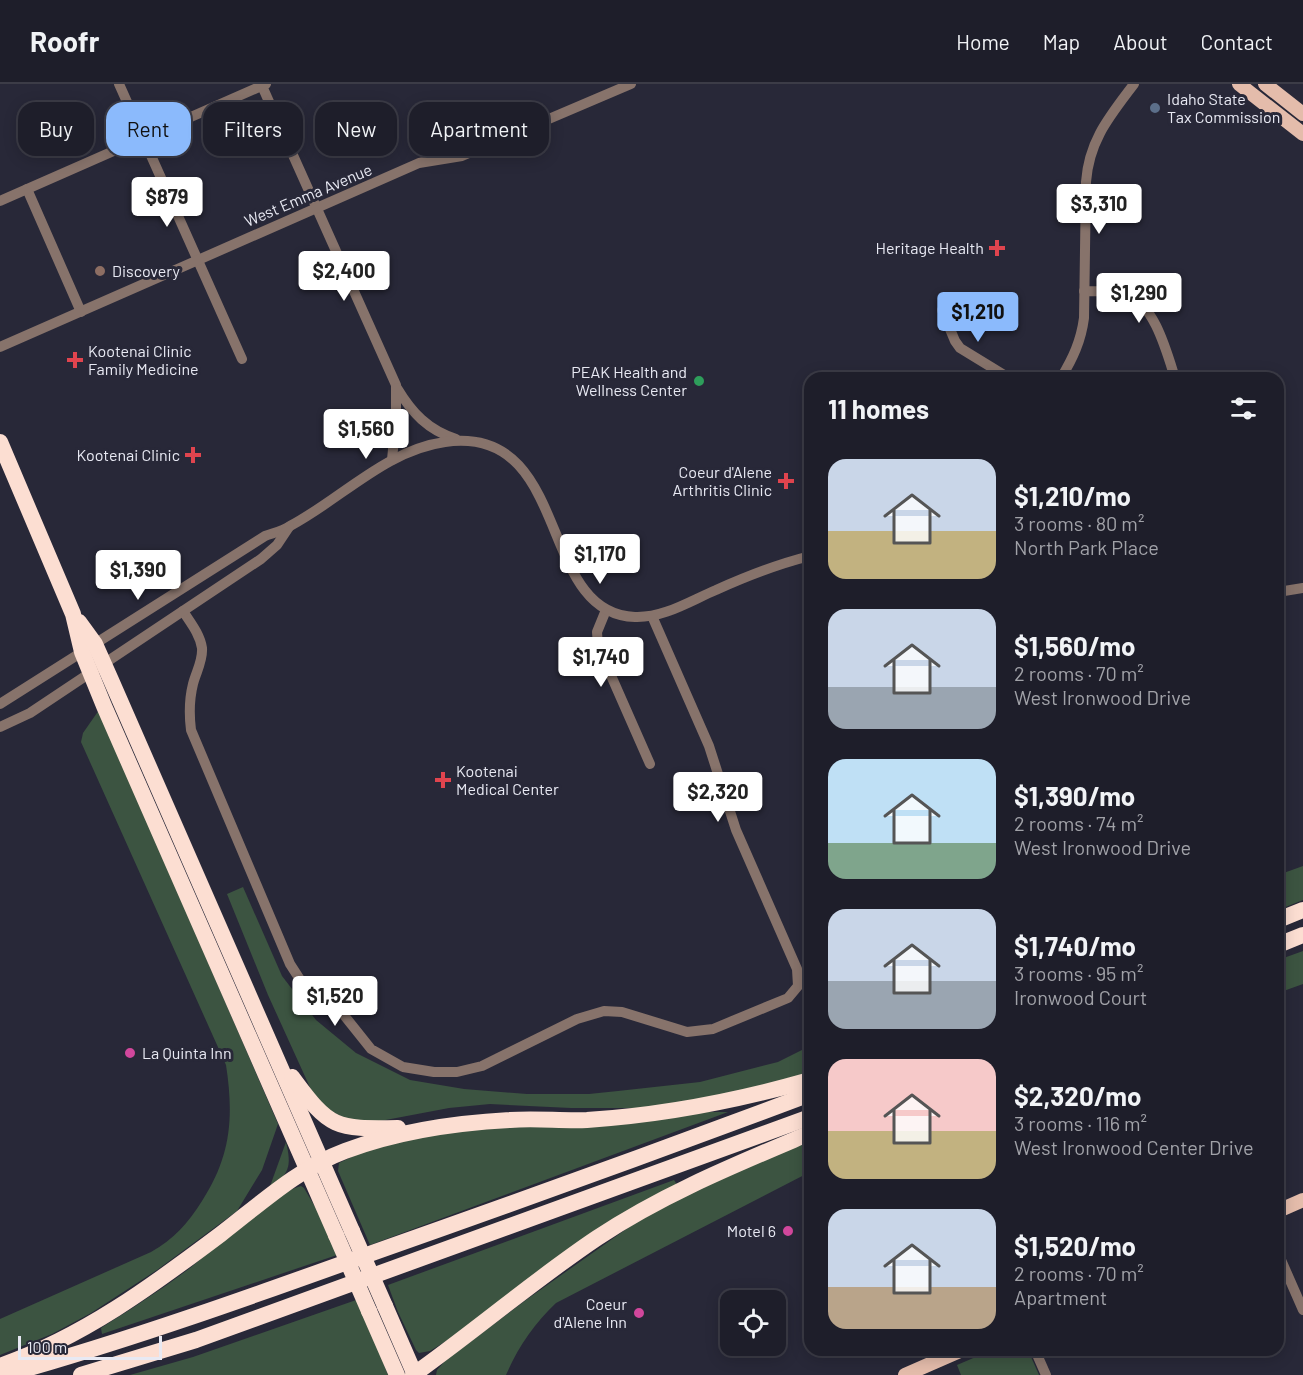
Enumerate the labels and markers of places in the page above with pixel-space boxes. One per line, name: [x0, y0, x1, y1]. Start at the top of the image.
place label: Idaho State Tax Commission: [1167, 89, 1280, 126]
marker: Idaho State Tax Commission: [1148, 101, 1162, 115]
pin: $879: [131, 177, 203, 228]
pin: $3,310: [1050, 184, 1148, 235]
place label: Heritage Health: [876, 238, 984, 257]
marker: Heritage Health: [988, 239, 1006, 257]
pin: $2,400: [295, 251, 393, 302]
place label: Discovery: [112, 261, 180, 280]
marker: Discovery: [93, 264, 107, 278]
pin: $1,290: [1090, 273, 1188, 324]
pin: $1,210: [929, 292, 1027, 343]
place label: Kootenai Clinic Family Medicine: [88, 341, 199, 378]
marker: Kootenai Clinic Family Medicine: [66, 351, 84, 369]
place label: PEAK Health and Wellness Center: [571, 362, 687, 399]
marker: PEAK Health and Wellness Center: [692, 374, 706, 388]
pin: $1,560: [317, 409, 415, 460]
place label: Kootenai Clinic: [76, 445, 180, 464]
marker: Kootenai Clinic: [184, 446, 202, 464]
place label: Coeur d'Alene Arthritis Clinic: [673, 462, 772, 499]
marker: Coeur d'Alene Arthritis Clinic: [777, 472, 795, 490]
pin: $1,170: [551, 534, 649, 585]
pin: $1,390: [89, 550, 187, 601]
pin: $1,740: [552, 637, 650, 688]
place label: Kootenai Medical Center: [456, 761, 559, 798]
marker: Kootenai Medical Center: [434, 771, 452, 789]
pin: $2,320: [669, 772, 767, 823]
pin: $1,520: [286, 976, 384, 1027]
place label: La Quinta Inn: [142, 1043, 232, 1062]
marker: La Quinta Inn: [123, 1046, 137, 1060]
place label: Motel 6: [727, 1221, 776, 1240]
marker: Motel 6: [781, 1224, 795, 1238]
place label: Coeur d'Alene Inn: [554, 1294, 627, 1331]
marker: Coeur d'Alene Inn: [632, 1306, 646, 1320]

